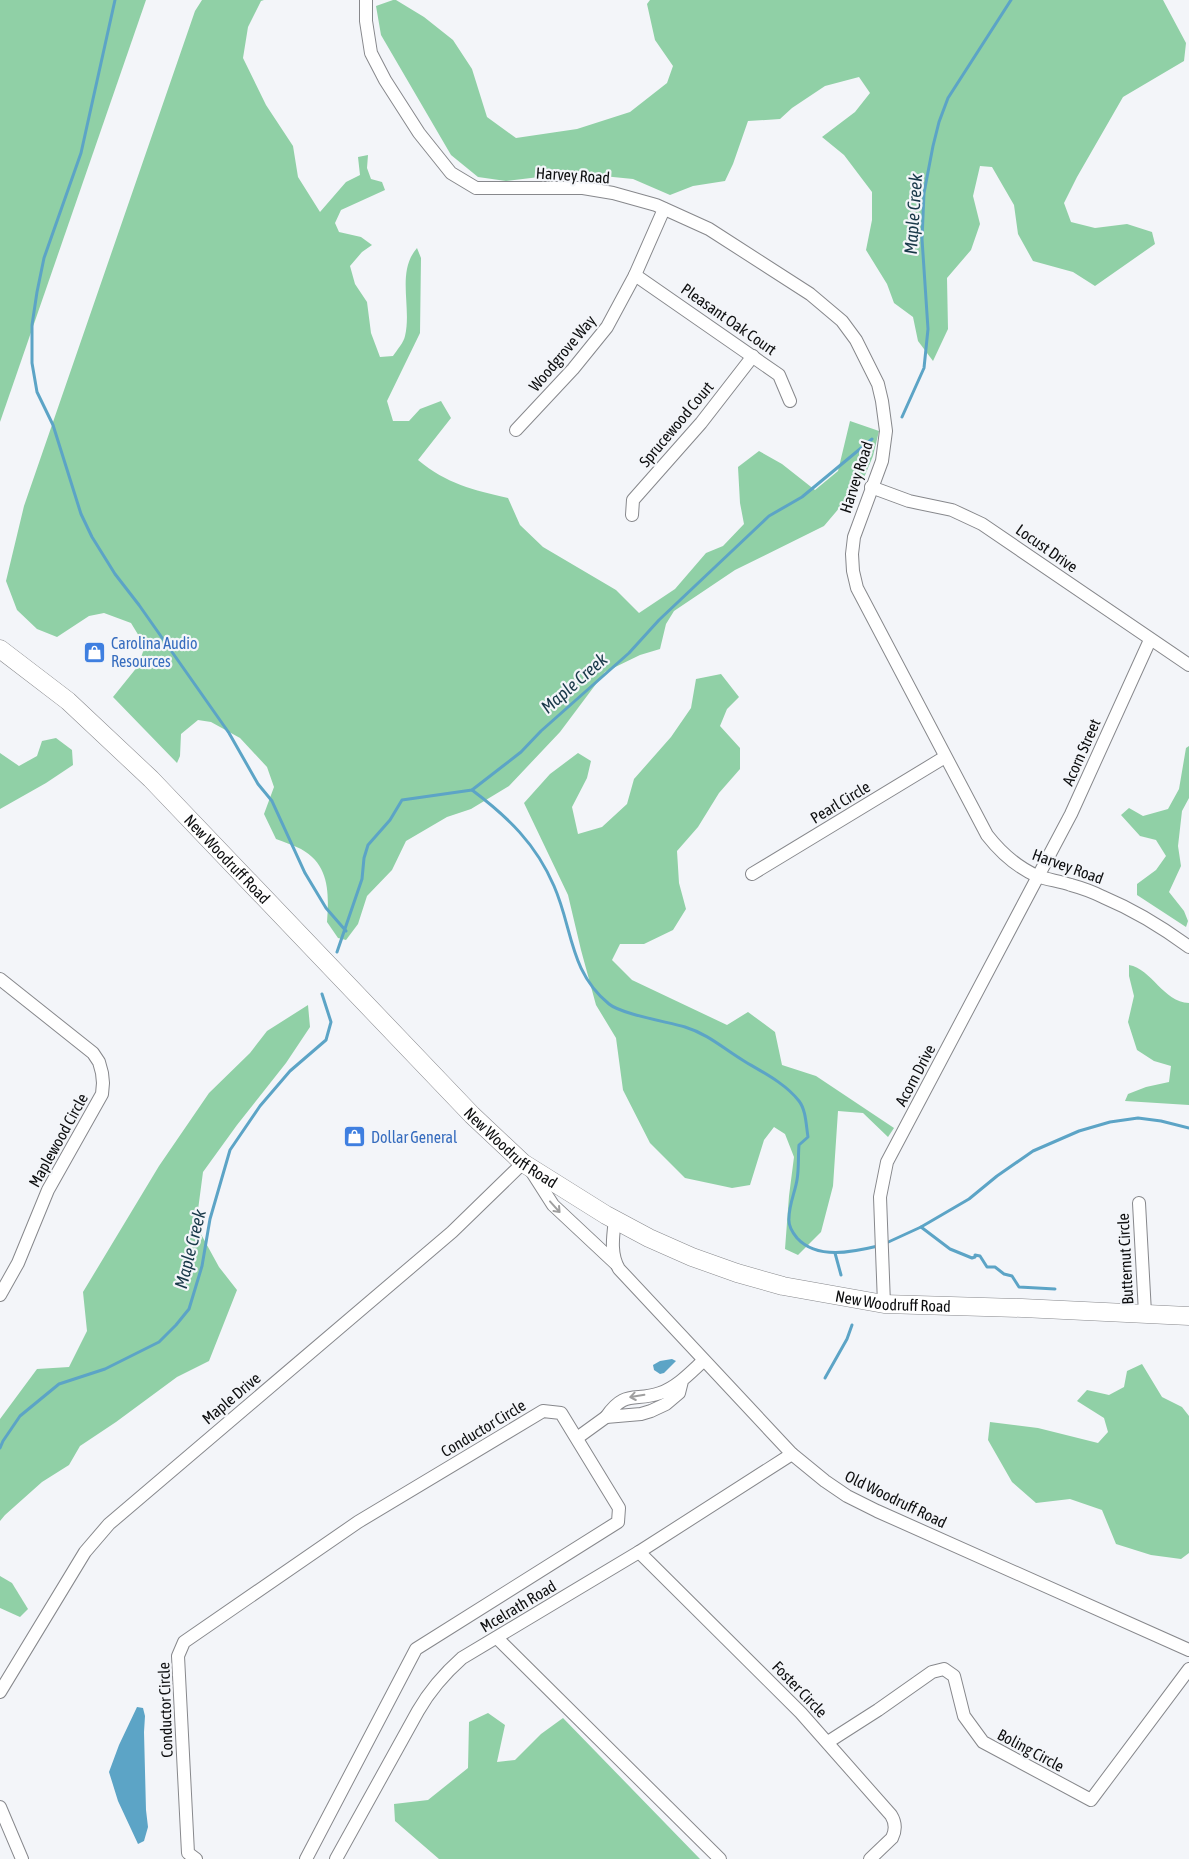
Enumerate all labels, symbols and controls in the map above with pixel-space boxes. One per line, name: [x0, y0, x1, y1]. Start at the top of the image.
street label: Harvey Road: [535, 163, 611, 188]
water label: Maple Creek: [900, 172, 926, 255]
street label: Pleasant Oak Court: [678, 280, 780, 359]
street label: Woodgrove Way: [525, 311, 600, 395]
street label: Sprucewood Court: [635, 377, 718, 471]
street label: Harvey Road: [836, 439, 877, 515]
street label: Locust Drive: [1013, 520, 1081, 576]
place label: Carolina Audio Resources: [111, 634, 198, 670]
shop icon: Carolina Audio Resources: [83, 640, 107, 664]
water label: Maple Creek: [537, 648, 612, 717]
street label: Acorn Street: [1058, 716, 1104, 788]
street label: Pearl Circle: [807, 777, 873, 827]
street label: New Woodruff Road: [181, 811, 274, 907]
street label: Harvey Road: [1030, 845, 1106, 888]
street label: Acorn Drive: [891, 1041, 939, 1109]
street label: Maplewood Circle: [25, 1090, 92, 1190]
street label: New Woodruff Road: [461, 1104, 561, 1191]
shop icon: Dollar General: [343, 1125, 367, 1149]
place label: Dollar General: [371, 1128, 458, 1146]
one-way arrow: [550, 1200, 561, 1213]
water label: Maple Creek: [170, 1206, 210, 1291]
street label: Butternut Circle: [1114, 1213, 1136, 1305]
street label: New Woodruff Road: [834, 1287, 951, 1315]
street label: Maple Drive: [198, 1368, 264, 1428]
one-way arrow: [629, 1392, 645, 1402]
street label: Conductor Circle: [437, 1396, 529, 1460]
street label: Old Woodruff Road: [842, 1467, 950, 1531]
street label: Mcelrath Road: [477, 1576, 559, 1636]
street label: Foster Circle: [769, 1657, 831, 1721]
street label: Conductor Circle: [154, 1662, 176, 1758]
street label: Boling Circle: [994, 1725, 1067, 1776]

